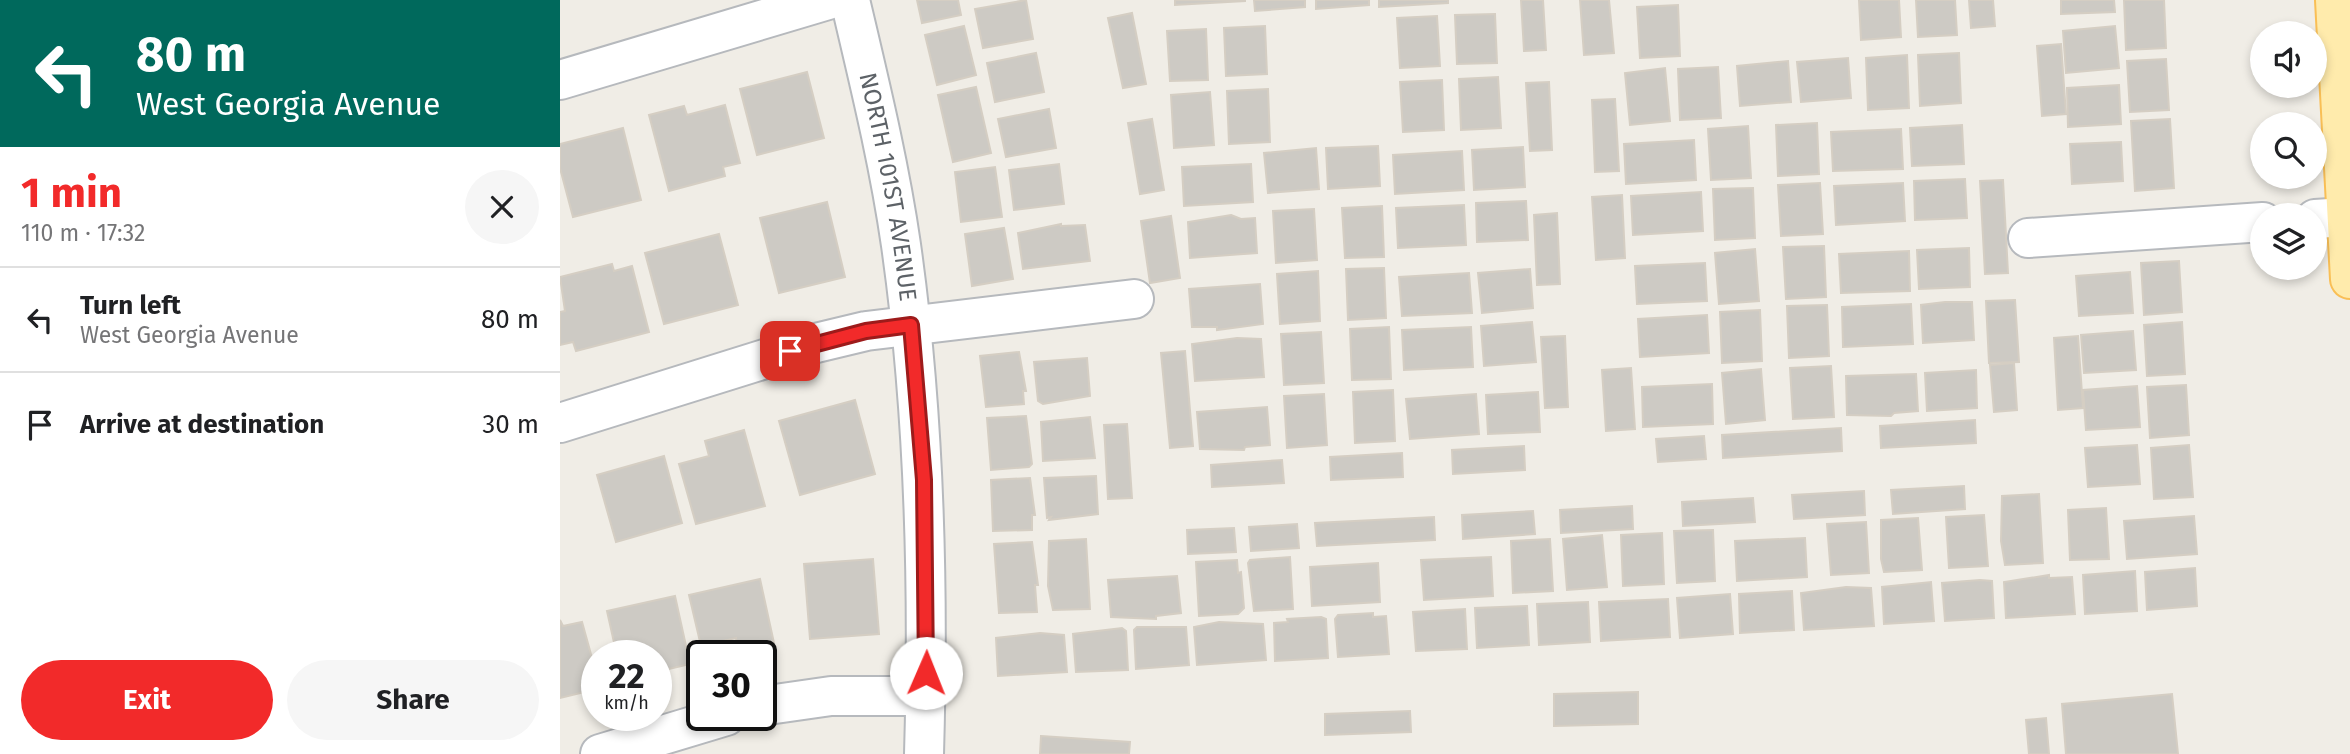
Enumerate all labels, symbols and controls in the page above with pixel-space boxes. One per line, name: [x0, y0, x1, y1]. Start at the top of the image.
map controls: [2250, 21, 2327, 280]
button: sound: [2250, 21, 2327, 98]
text: 80 m: [136, 25, 246, 84]
icon: left: [21, 28, 112, 119]
street label: NORTH 101ST AVENUE: [854, 70, 922, 303]
text: West Georgia Avenue: [136, 85, 440, 123]
button: search: [2250, 112, 2327, 189]
text: 1 min: [21, 168, 122, 218]
button: close: [465, 170, 539, 244]
button: layers: [2250, 203, 2327, 280]
text: 110 m · 17:32: [21, 219, 145, 247]
text: Turn left: [80, 290, 181, 321]
icon: left: [21, 301, 59, 339]
text: 80 m: [481, 304, 539, 335]
text: West Georgia Avenue: [80, 321, 299, 349]
pin: [760, 321, 820, 381]
icon: arrive: [771, 332, 809, 370]
icon: arrive: [21, 406, 59, 444]
text: Arrive at destination: [80, 409, 324, 440]
text: 30 m: [482, 409, 539, 440]
position arrow: [889, 636, 963, 710]
speed limit sign: 30: [686, 640, 777, 731]
text: 22: [608, 655, 645, 697]
button: Exit: [21, 660, 273, 740]
button: Share: [287, 660, 539, 740]
text: km/h: [604, 692, 649, 714]

